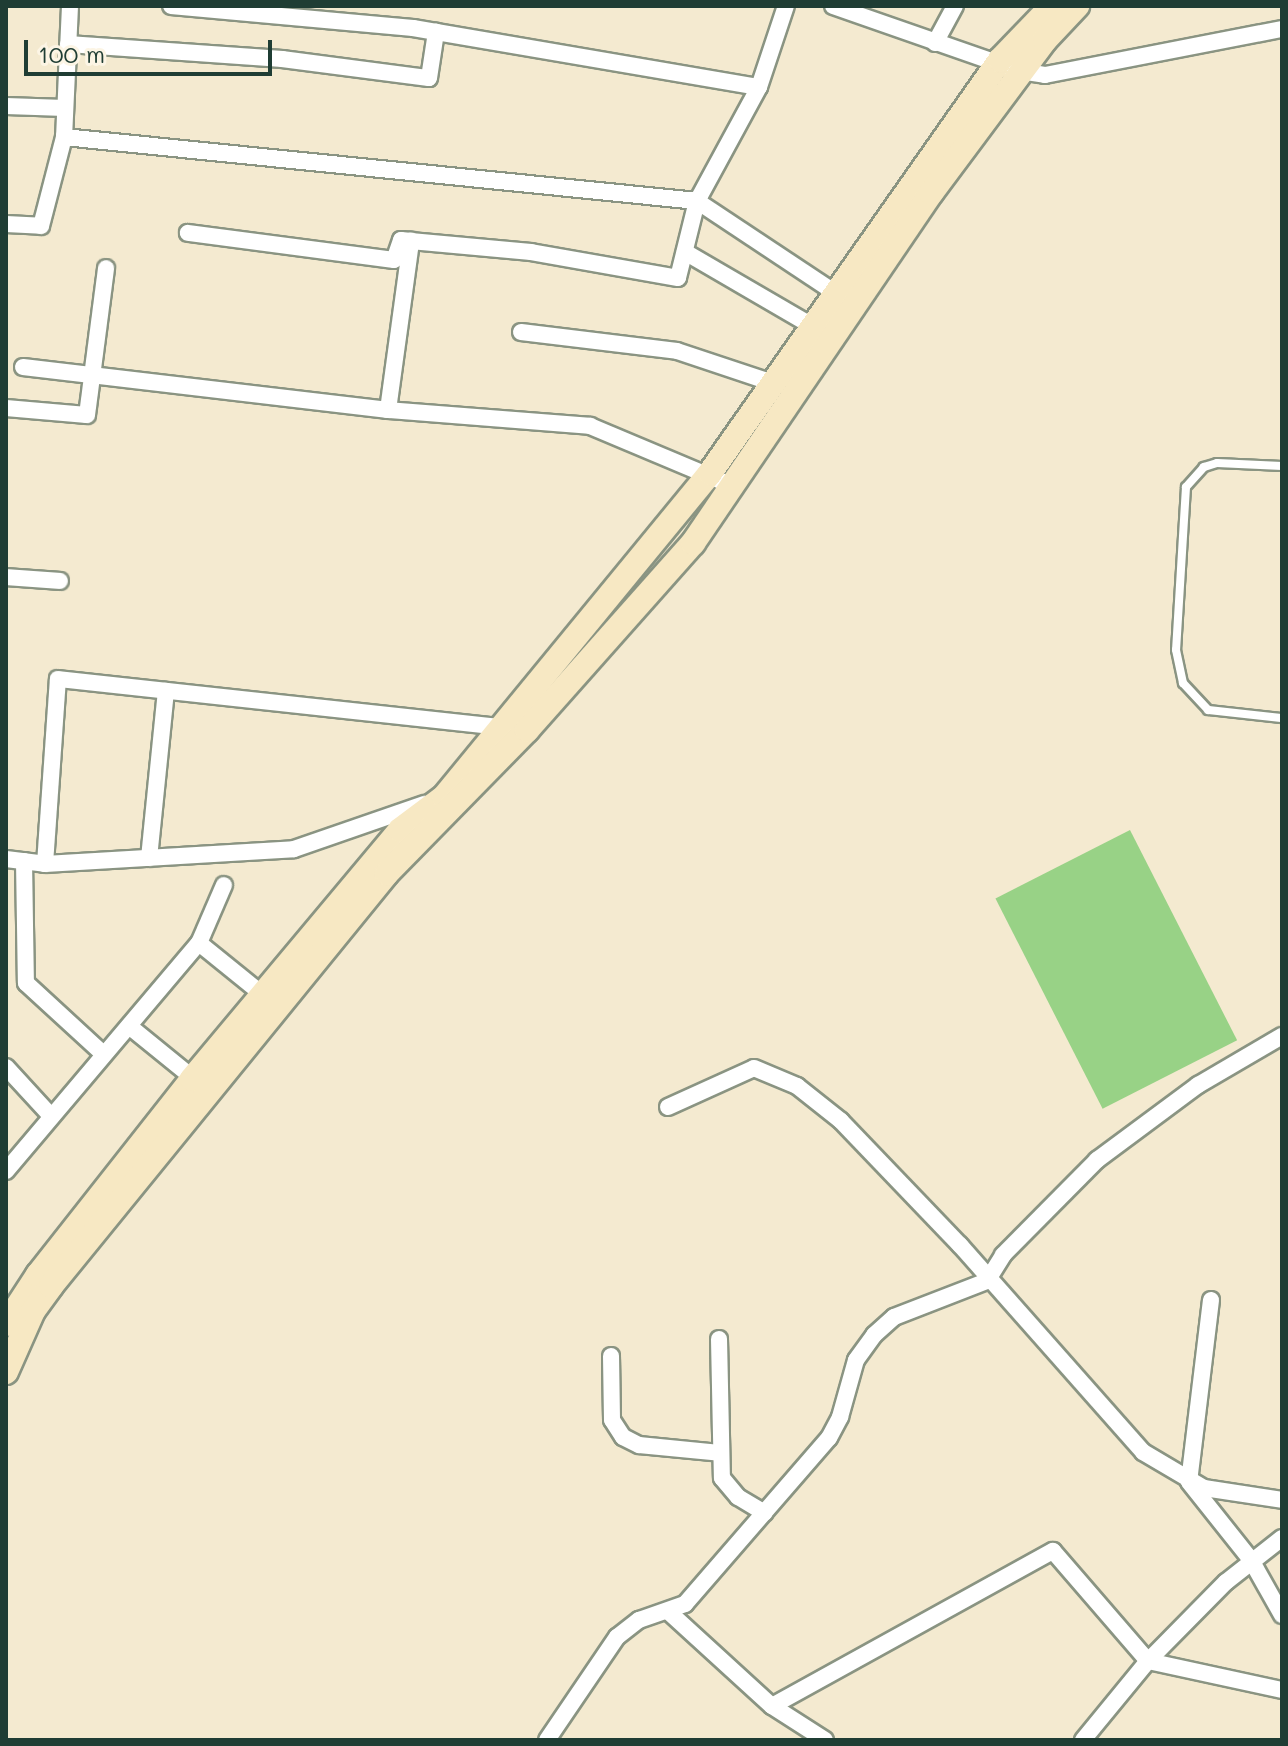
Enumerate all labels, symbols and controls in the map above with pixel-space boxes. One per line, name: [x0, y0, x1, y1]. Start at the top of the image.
scale bar: [28, 24, 276, 74]
text: 100 m: [38, 38, 105, 69]

